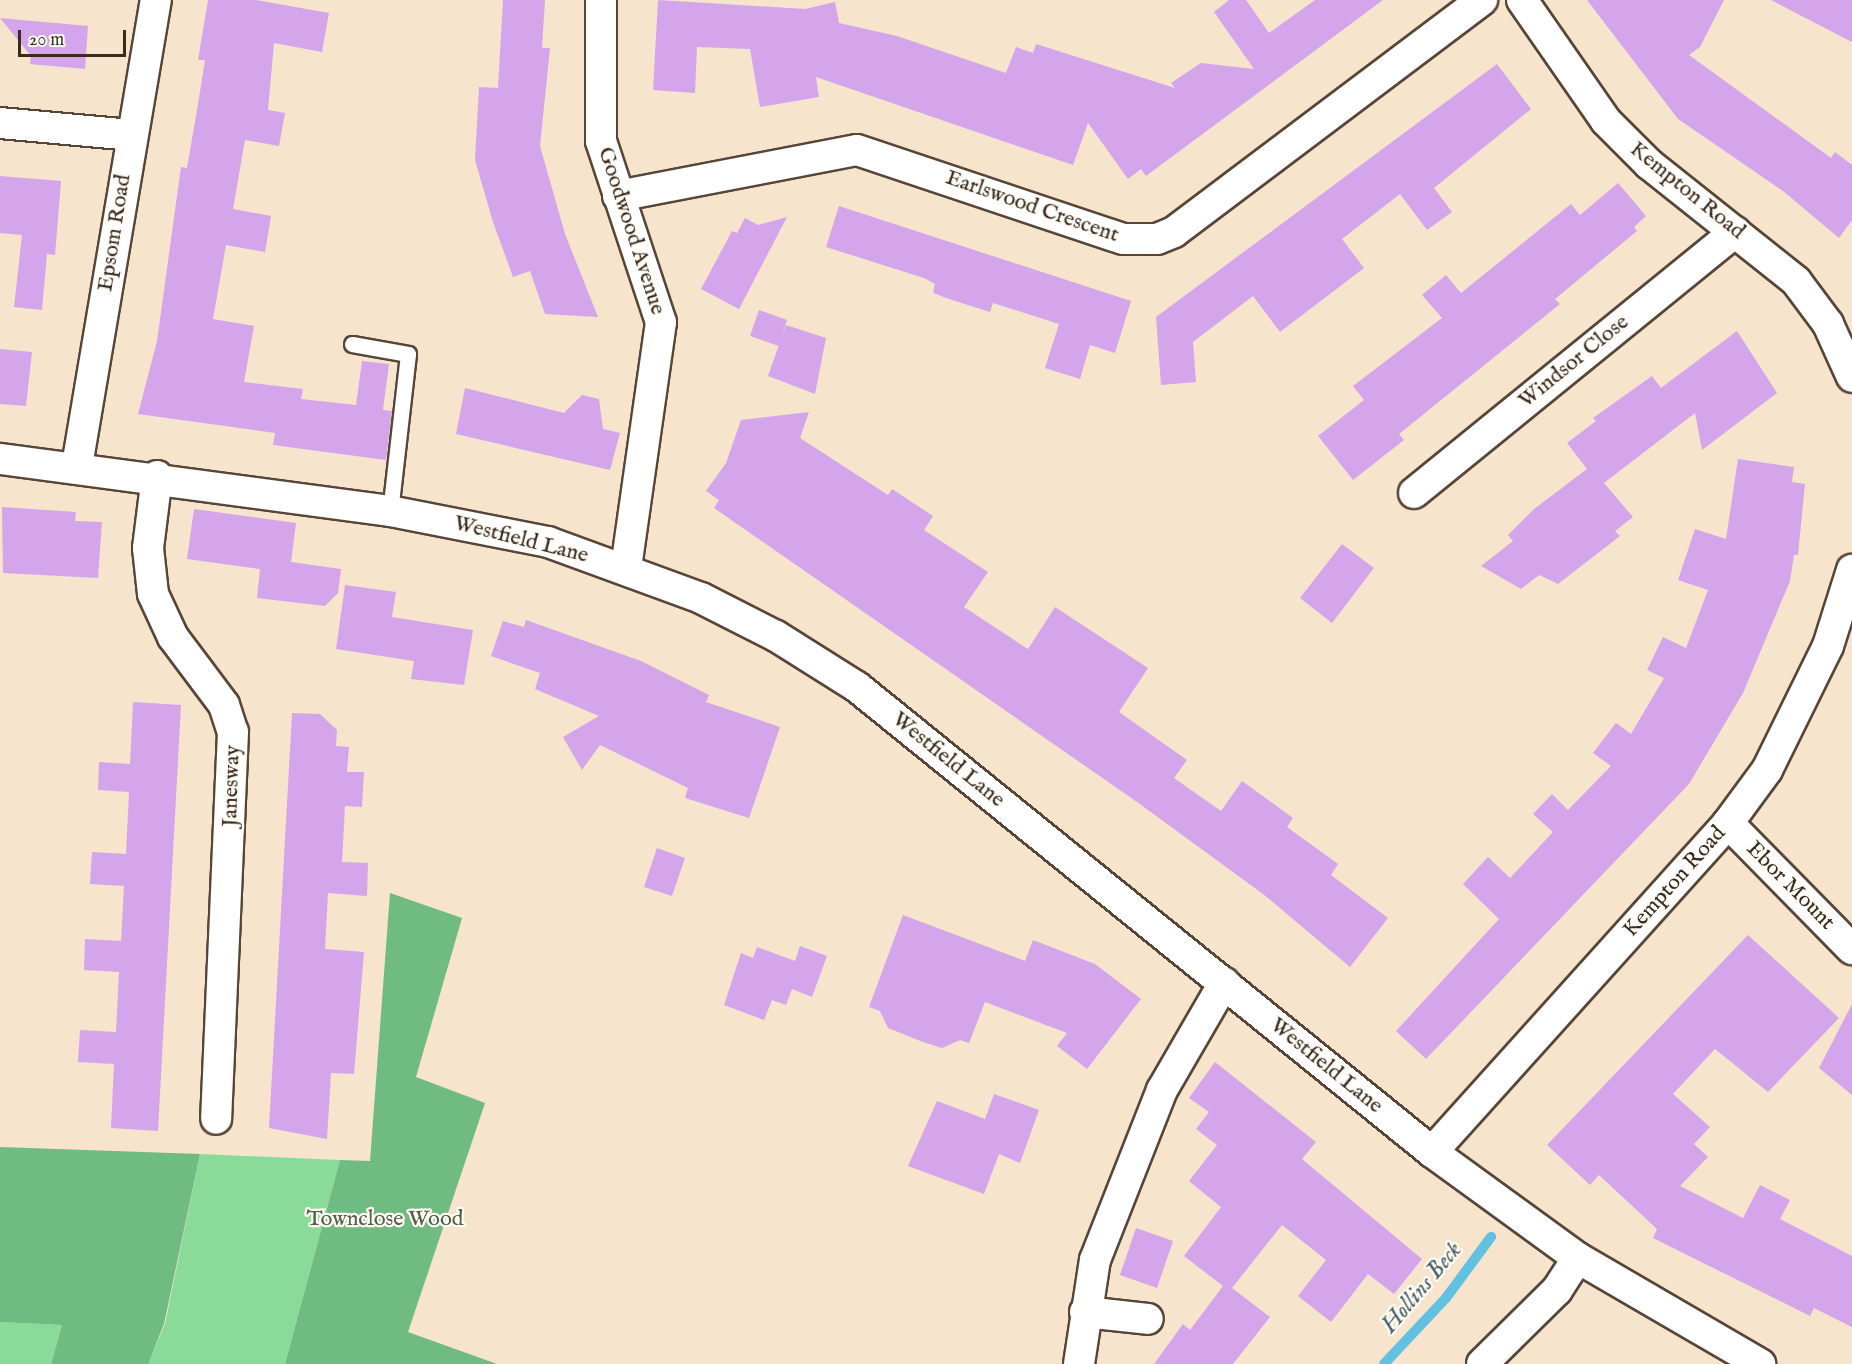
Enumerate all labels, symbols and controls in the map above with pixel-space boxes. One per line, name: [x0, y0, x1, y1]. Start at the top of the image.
scale bar: [21, 18, 129, 56]
text: 20 m: [29, 29, 64, 52]
street label: Kempton Road: [1624, 137, 1750, 245]
street label: Goodwood Avenue: [591, 144, 671, 318]
street label: Earlswood Crescent: [942, 165, 1122, 249]
street label: Epsom Road: [93, 173, 137, 293]
street label: Windsor Close: [1514, 310, 1634, 414]
street label: Westfield Lane: [451, 511, 591, 569]
street label: Westfield Lane: [886, 706, 1010, 814]
street label: Janesway: [217, 745, 247, 827]
street label: Kempton Road: [1618, 821, 1732, 943]
street label: Ebor Mount: [1740, 836, 1840, 936]
street label: Westfield Lane: [1264, 1012, 1388, 1120]
park label: Townclose Wood: [307, 1207, 463, 1233]
water label: Hollins Beck: [1376, 1237, 1468, 1339]

